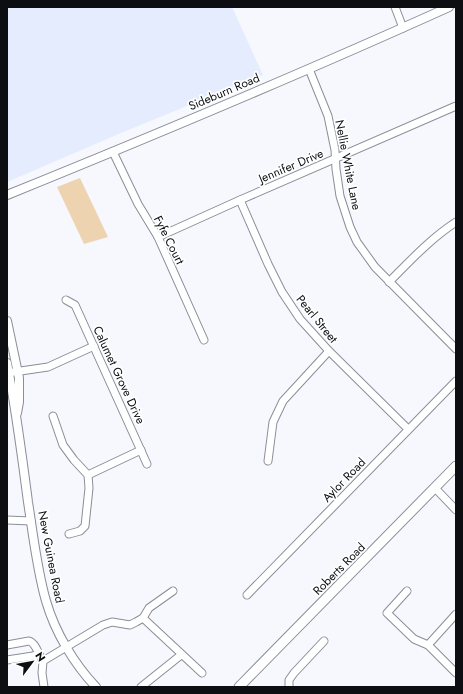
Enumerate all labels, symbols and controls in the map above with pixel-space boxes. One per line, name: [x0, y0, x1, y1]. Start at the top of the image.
street label: Sideburn Road: [186, 69, 262, 115]
street label: Nellie White Lane: [330, 118, 366, 212]
street label: Jennifer Drive: [254, 144, 326, 189]
street label: Fyfe Court: [149, 212, 189, 268]
street label: Pearl Street: [292, 291, 342, 347]
street label: Calumet Grove Drive: [88, 323, 150, 427]
street label: Aylor Road: [318, 454, 370, 506]
street label: New Guinea Road: [33, 509, 69, 605]
street label: Roberts Road: [309, 539, 369, 599]
north arrow: [12, 642, 52, 682]
text: N: [31, 649, 50, 665]

